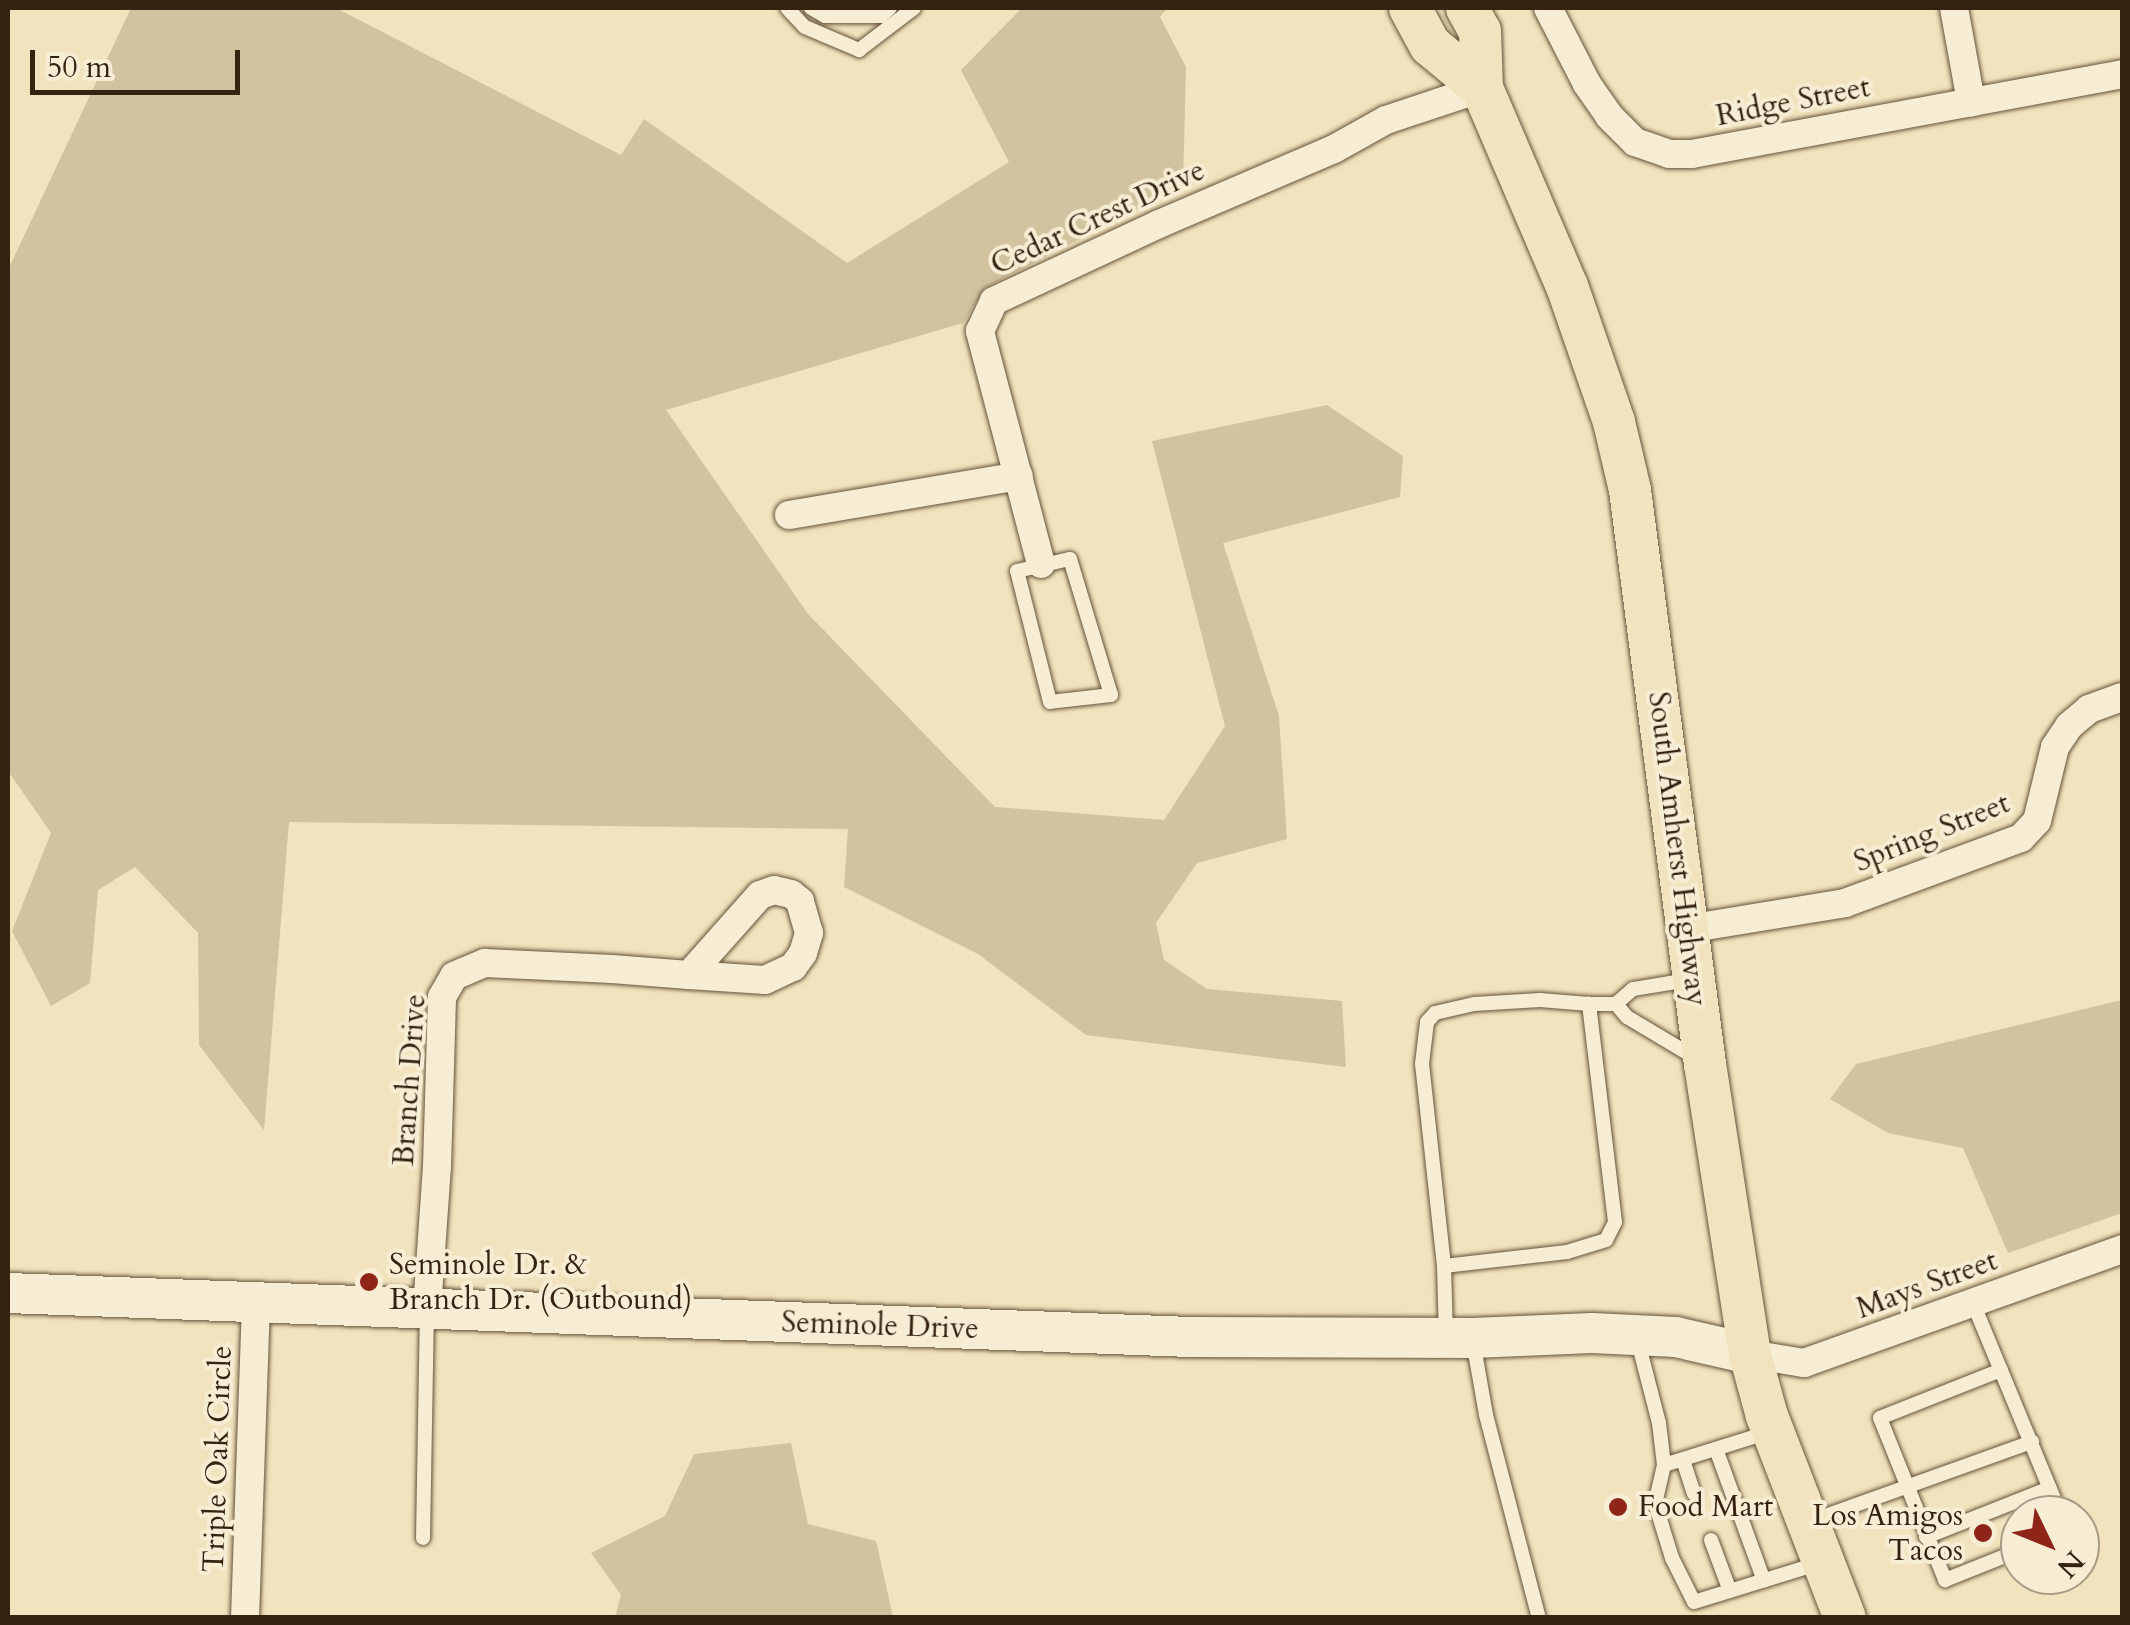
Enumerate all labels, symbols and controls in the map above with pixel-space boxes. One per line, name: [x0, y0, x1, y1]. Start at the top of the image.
scale bar: [35, 30, 245, 92]
text: 50 m: [47, 47, 111, 88]
street label: Ridge Street: [1713, 69, 1873, 135]
street label: Cedar Crest Drive: [985, 153, 1211, 283]
street label: South Amherst Highway: [1640, 690, 1714, 1008]
street label: Spring Street: [1849, 786, 2015, 880]
street label: Branch Drive: [386, 993, 434, 1167]
street label: Mays Street: [1852, 1243, 2002, 1327]
place label: Seminole Dr. & Branch Dr. (Outbound): [389, 1247, 692, 1318]
marker: Seminole Dr. & Branch Dr. (Outbound): [358, 1271, 380, 1293]
street label: Seminole Drive: [781, 1305, 979, 1347]
street label: Triple Oak Circle: [196, 1345, 240, 1573]
place label: Food Mart: [1638, 1489, 1773, 1525]
north arrow: [2000, 1495, 2100, 1595]
marker: Food Mart: [1607, 1496, 1629, 1518]
place label: Los Amigos Tacos: [1812, 1498, 1963, 1568]
marker: Los Amigos Tacos: [1972, 1522, 1994, 1544]
text: N: [2048, 1542, 2093, 1586]

